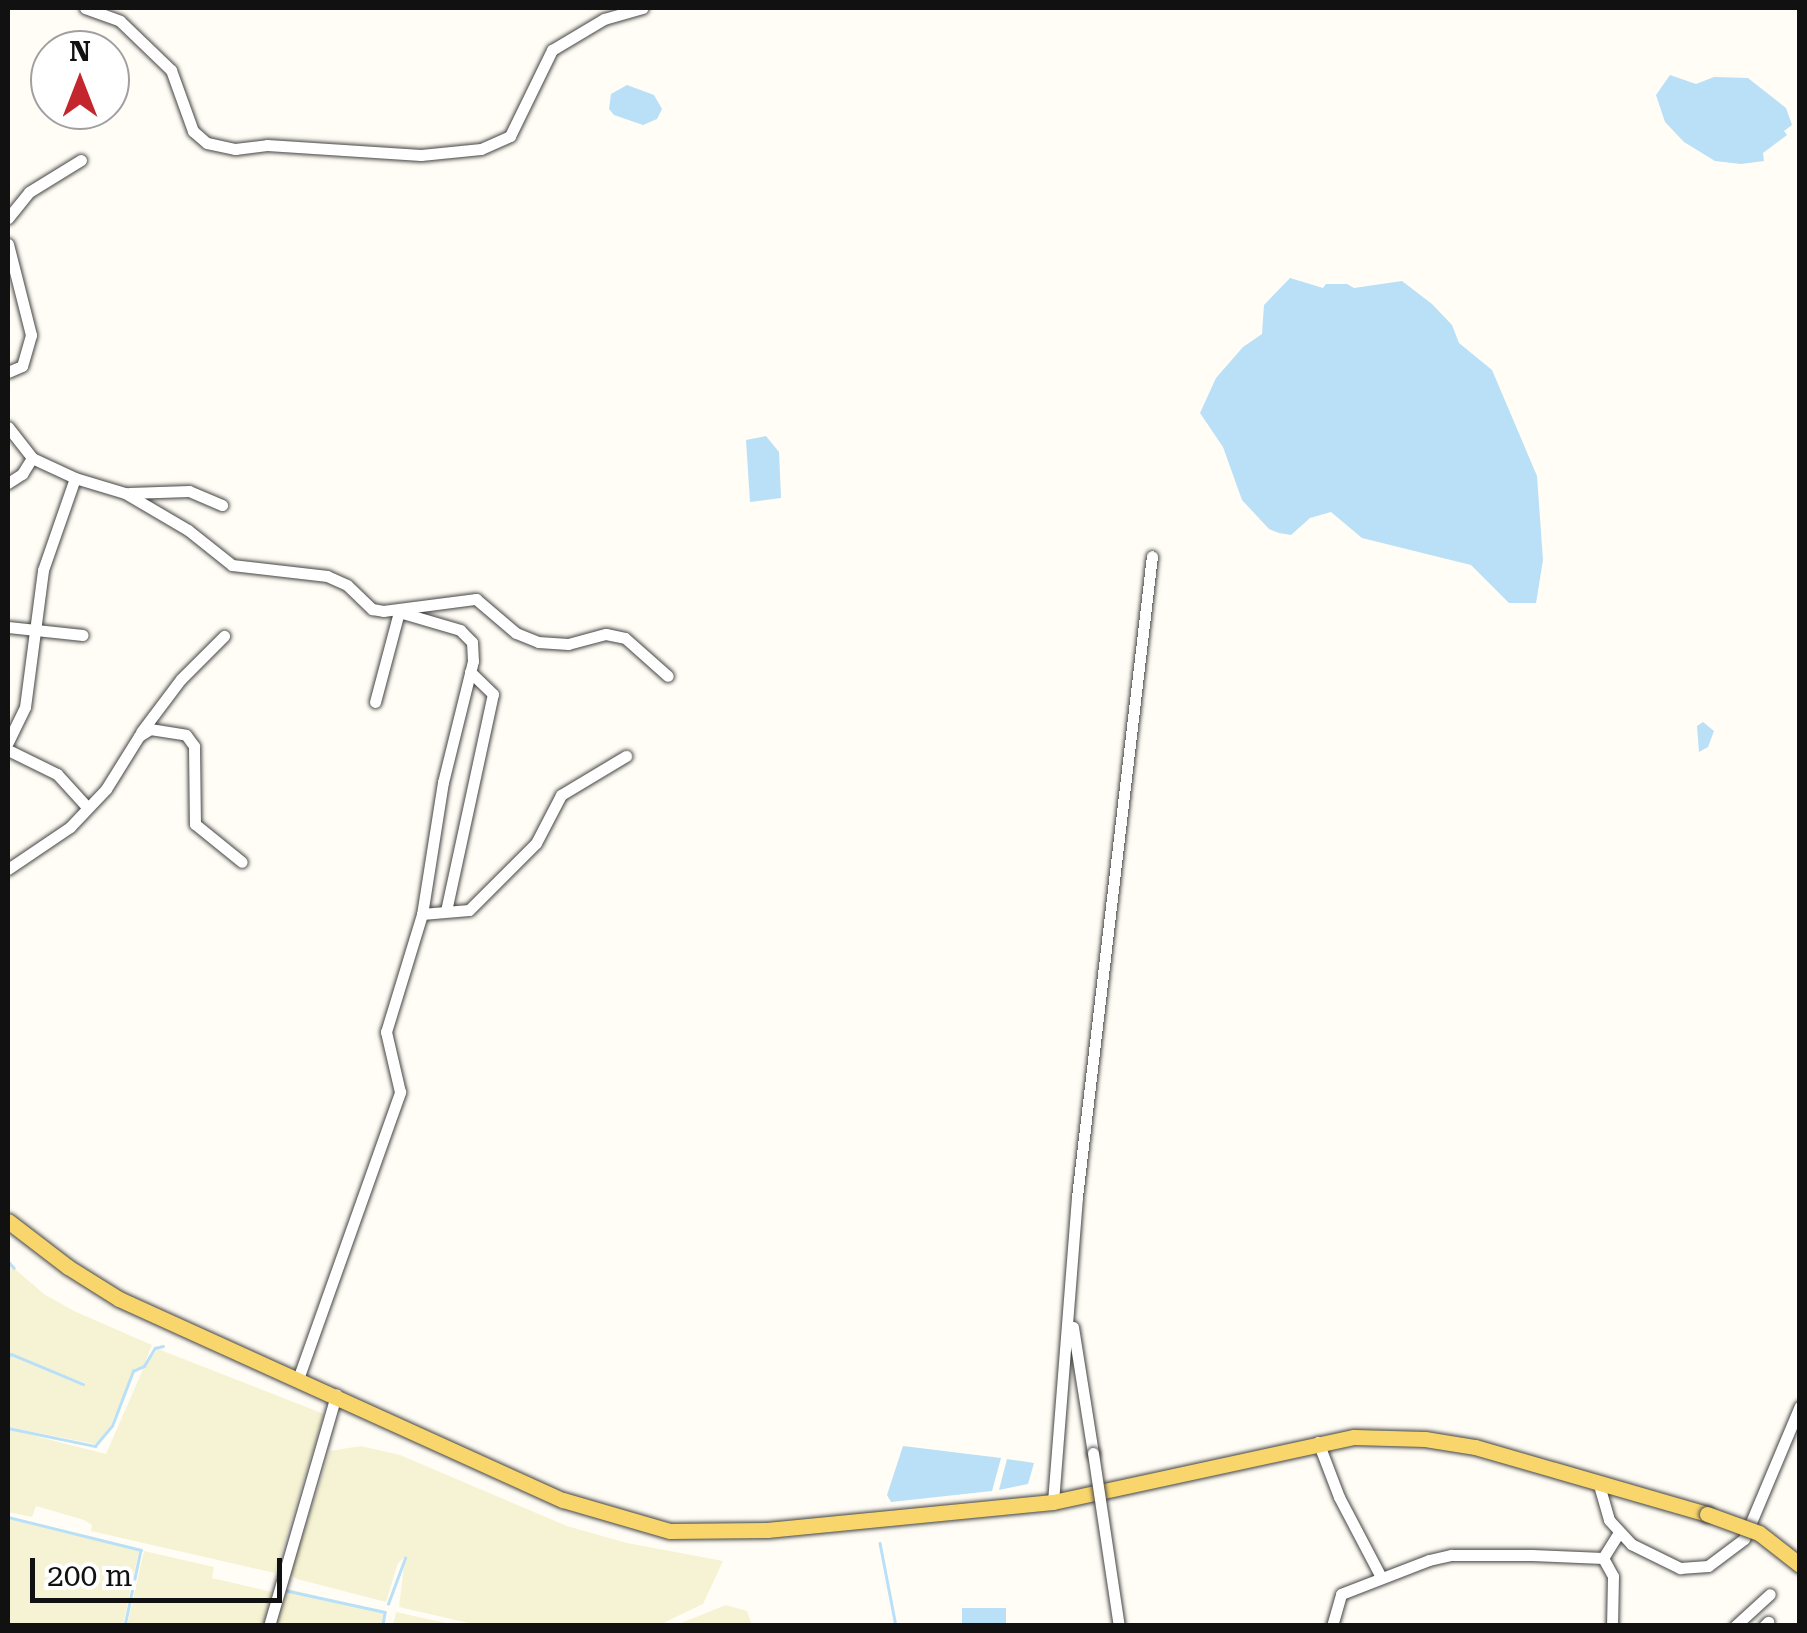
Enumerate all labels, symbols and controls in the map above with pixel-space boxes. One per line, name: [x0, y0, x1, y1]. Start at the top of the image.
north arrow: [30, 30, 130, 130]
text: N: [69, 35, 91, 68]
scale bar: [35, 1538, 288, 1600]
text: 200 m: [47, 1558, 132, 1593]

